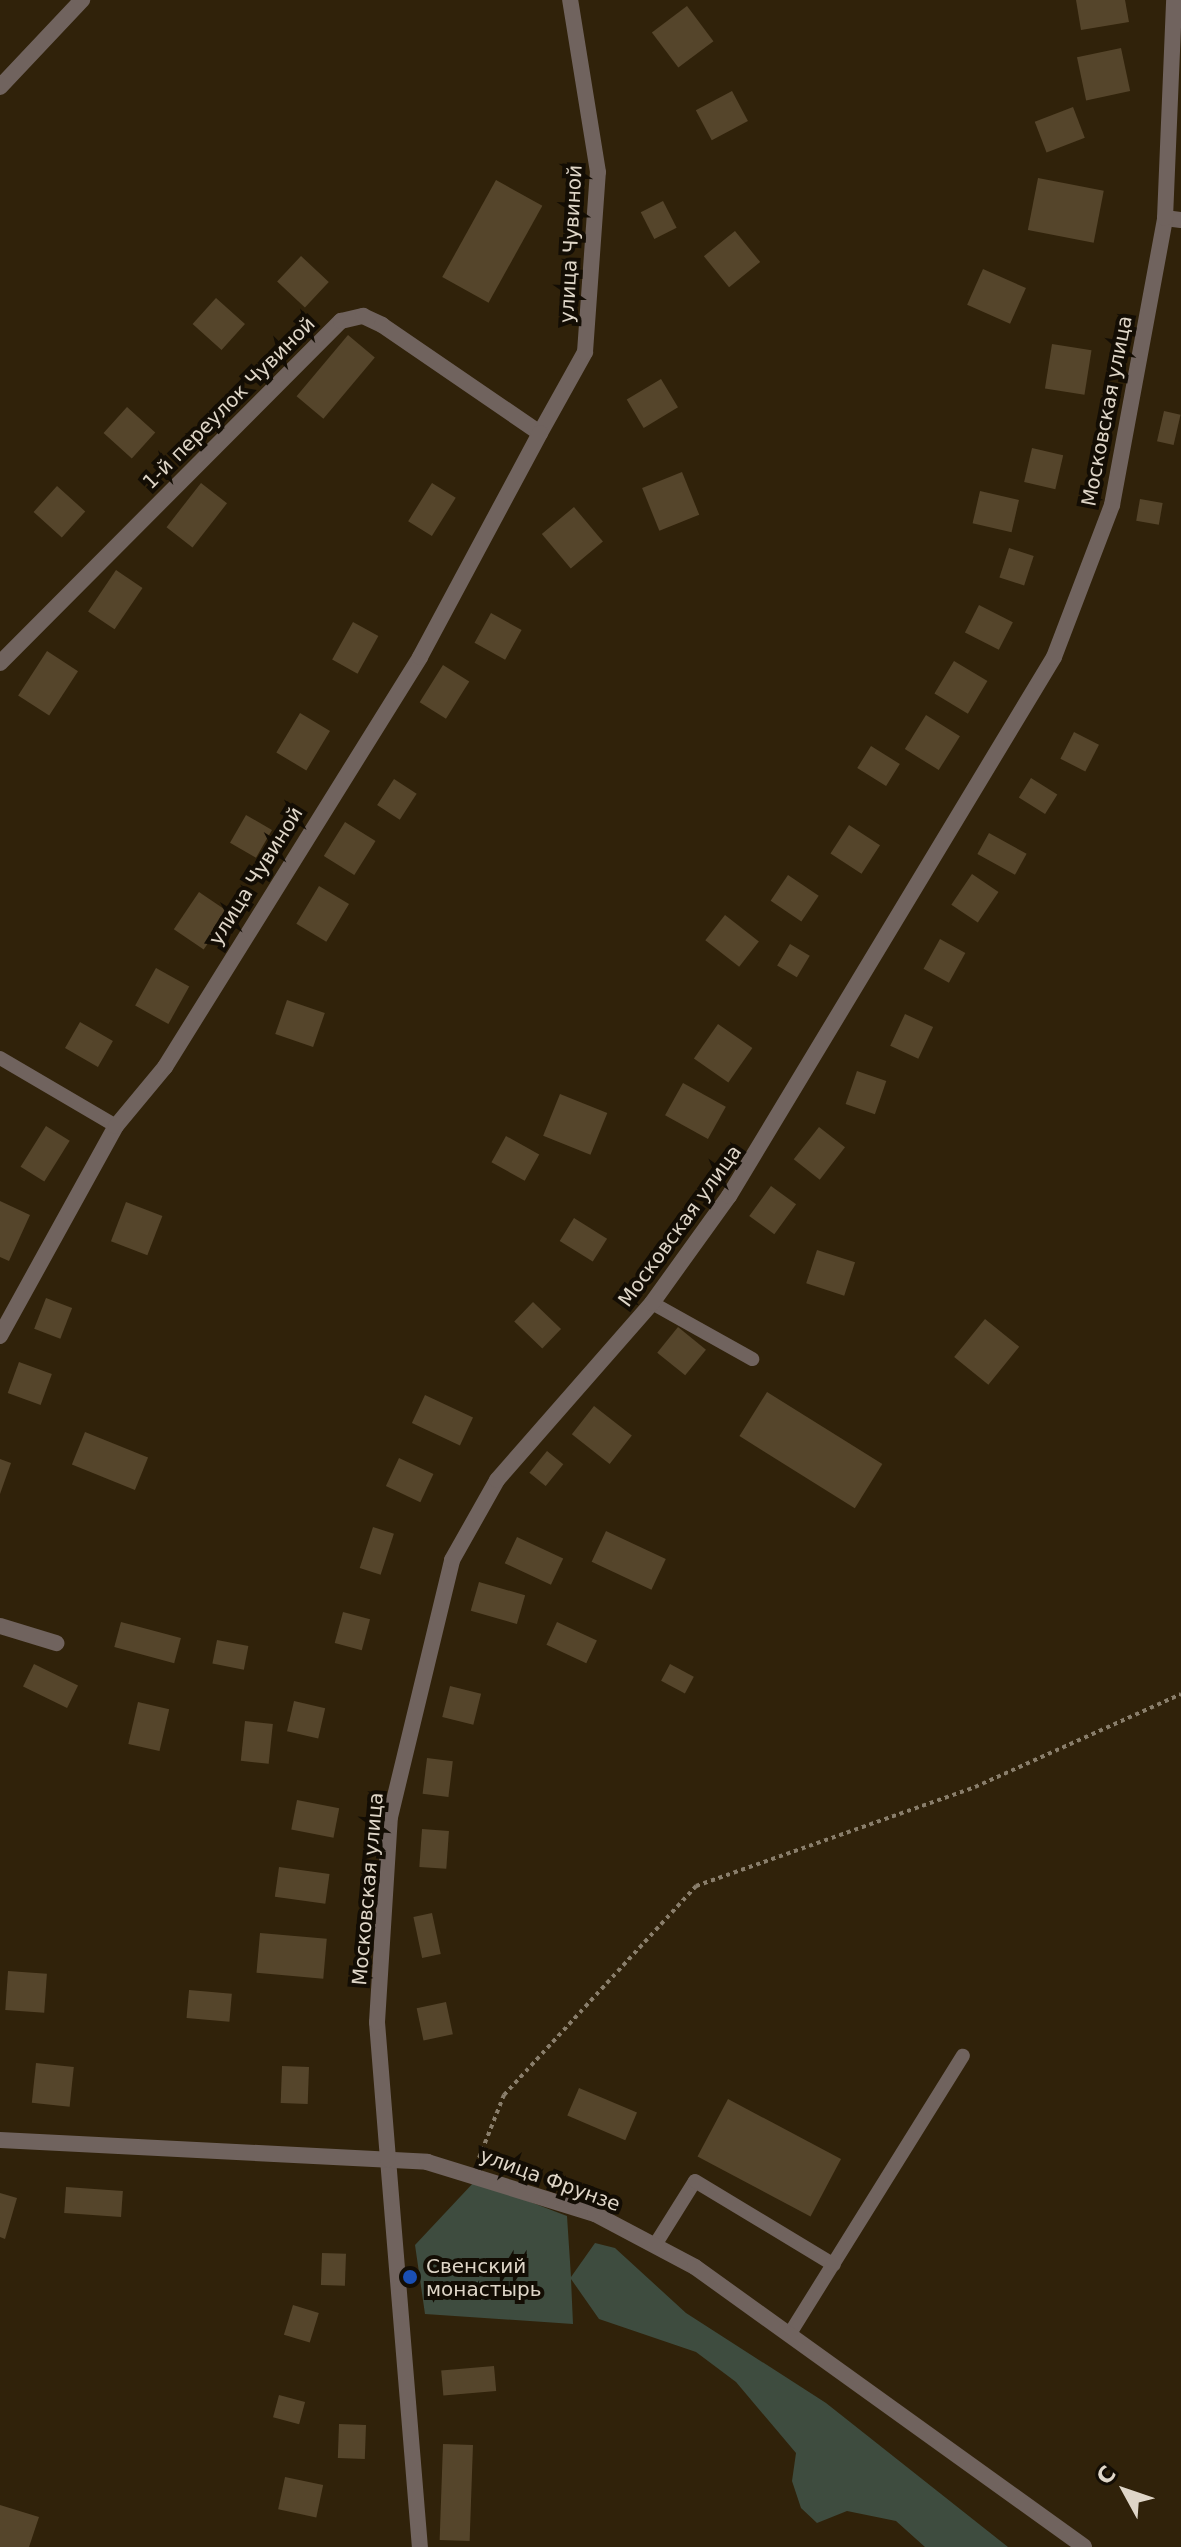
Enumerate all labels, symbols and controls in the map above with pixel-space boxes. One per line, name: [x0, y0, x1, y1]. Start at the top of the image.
street label: улица Чувиной: [555, 164, 587, 324]
street label: 1-й переулок Чувиной: [138, 312, 320, 494]
street label: Московская улица: [1077, 314, 1137, 508]
street label: улица Чувиной: [204, 802, 308, 950]
street label: Московская улица: [613, 1141, 747, 1311]
street label: Московская улица: [348, 1791, 388, 1987]
street label: улица Фрунзе: [477, 2143, 623, 2217]
place label: Свенский монастырь: [426, 2254, 542, 2301]
marker: Свенский монастырь: [401, 2268, 419, 2286]
north arrow: [1085, 2451, 1165, 2531]
text: С: [1091, 2461, 1121, 2489]

